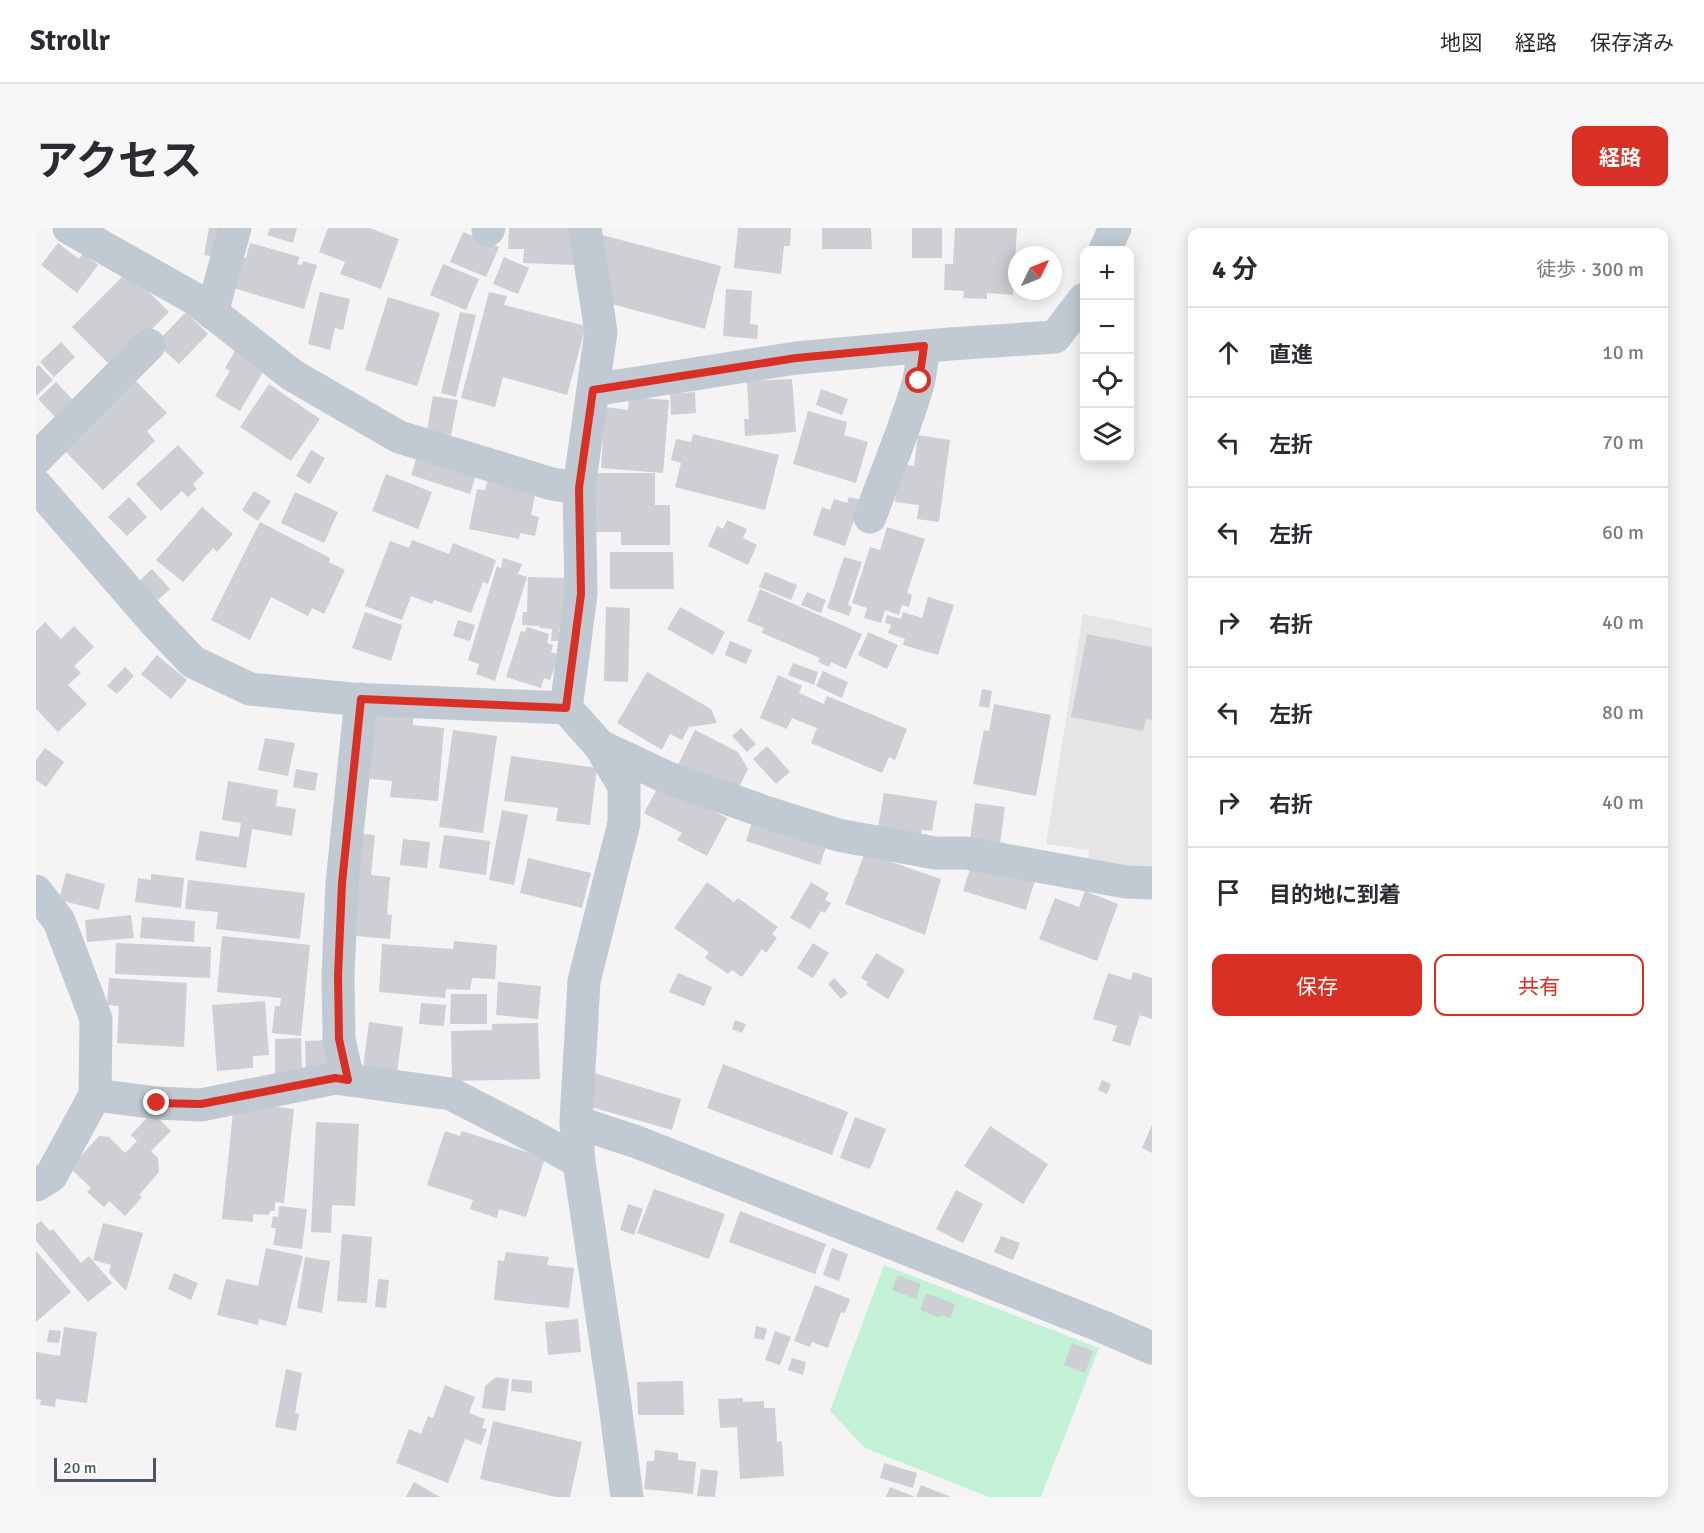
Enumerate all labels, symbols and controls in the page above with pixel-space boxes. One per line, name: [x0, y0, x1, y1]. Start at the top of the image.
text: Strollr: [30, 24, 110, 58]
text: 地図: [1440, 30, 1482, 56]
text: 経路: [1515, 30, 1557, 56]
text: 保存済み: [1590, 30, 1674, 56]
button: 経路: [1572, 126, 1668, 186]
text: アクセス: [36, 136, 202, 187]
north arrow: [1008, 246, 1062, 300]
map controls: [1080, 246, 1134, 462]
button: +: [1080, 246, 1134, 300]
text: 4 分: [1212, 254, 1258, 286]
text: 徒歩 · 300 m: [1536, 257, 1644, 282]
button: −: [1080, 300, 1134, 354]
icon: ahead: [1212, 336, 1245, 369]
text: 10 m: [1602, 340, 1644, 365]
text: 直進: [1269, 341, 1313, 368]
button: locate: [1080, 354, 1134, 408]
route start: [905, 367, 931, 393]
button: layers: [1080, 408, 1134, 462]
icon: left: [1212, 426, 1245, 459]
text: 70 m: [1602, 430, 1644, 455]
text: 左折: [1269, 431, 1313, 458]
icon: left: [1212, 516, 1245, 549]
text: 60 m: [1602, 520, 1644, 545]
text: 左折: [1269, 521, 1313, 548]
icon: right: [1212, 606, 1245, 639]
text: 40 m: [1602, 610, 1644, 635]
text: 右折: [1269, 611, 1313, 638]
icon: left: [1212, 696, 1245, 729]
text: 80 m: [1602, 700, 1644, 725]
text: 左折: [1269, 701, 1313, 728]
icon: right: [1212, 786, 1245, 819]
text: 40 m: [1602, 790, 1644, 815]
text: 右折: [1269, 791, 1313, 818]
icon: arrive: [1212, 876, 1245, 909]
text: 目的地に到着: [1269, 881, 1401, 908]
button: 保存: [1212, 954, 1422, 1016]
button: 共有: [1434, 954, 1644, 1016]
route end: [143, 1089, 169, 1115]
scale bar: [54, 1455, 156, 1482]
text: 20 m: [63, 1458, 97, 1478]

